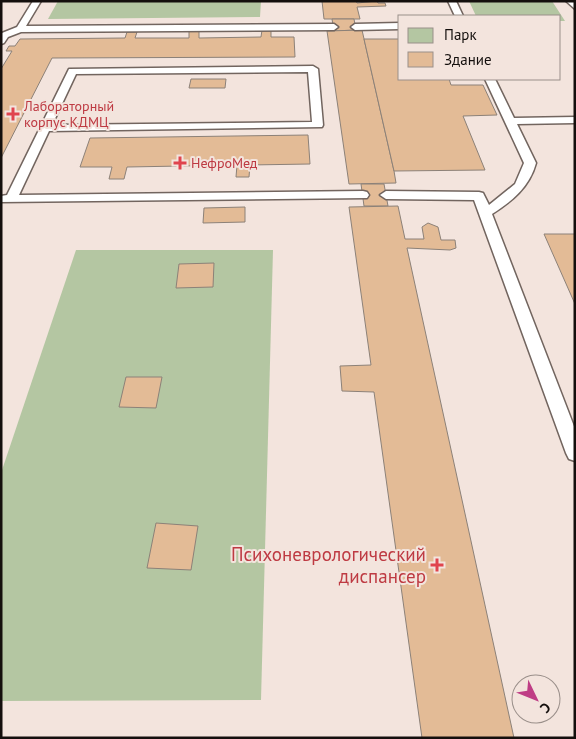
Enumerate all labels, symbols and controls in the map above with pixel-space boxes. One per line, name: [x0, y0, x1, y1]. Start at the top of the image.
legend: [398, 15, 561, 80]
text: Парк: [444, 25, 477, 44]
text: Здание: [444, 50, 492, 69]
place label: Лабораторный корпус КДМЦ: [23, 97, 114, 131]
marker: Лабораторный корпус КДМЦ: [6, 107, 20, 121]
place label: НефроМед: [191, 154, 258, 172]
marker: НефроМед: [173, 156, 187, 170]
place label: Психоневрологический диспансер: [231, 542, 426, 588]
marker: Психоневрологический диспансер: [430, 558, 444, 572]
north arrow: [511, 674, 561, 724]
text: С: [536, 699, 555, 717]

